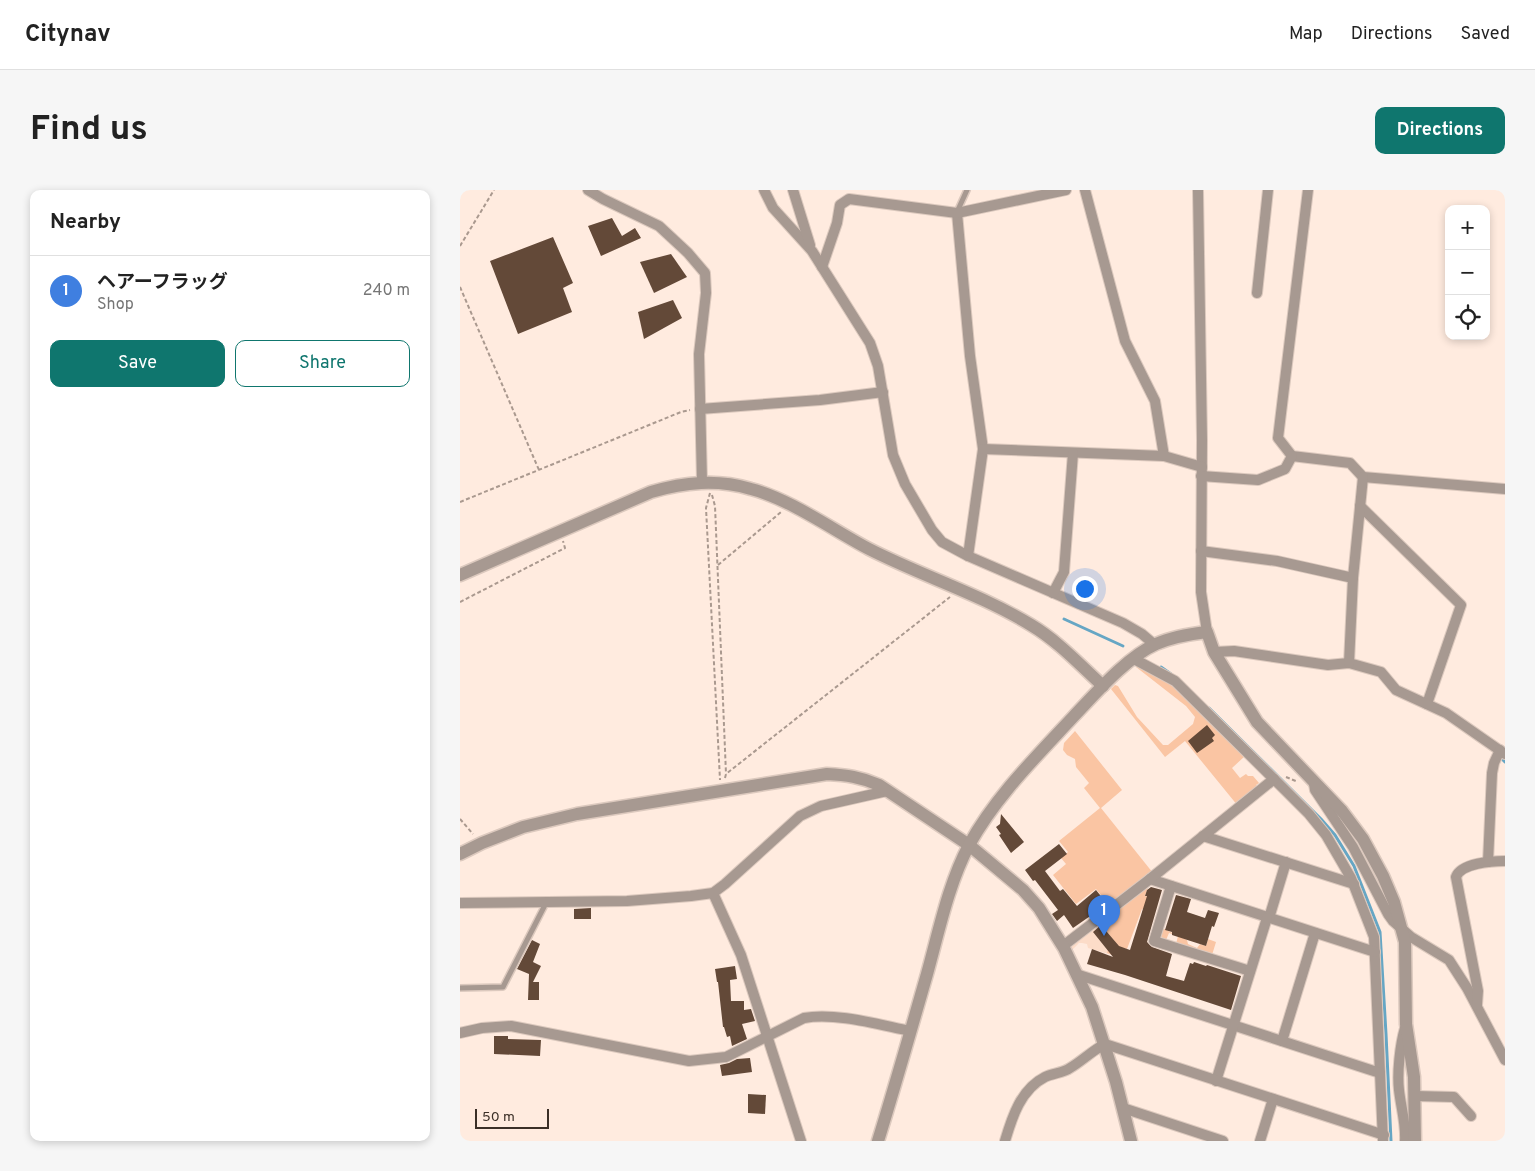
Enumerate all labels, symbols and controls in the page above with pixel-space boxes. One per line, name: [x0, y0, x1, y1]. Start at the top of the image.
text: Citynav: [25, 20, 111, 50]
text: Map: [1289, 23, 1323, 46]
text: Directions: [1351, 23, 1433, 46]
text: Saved: [1461, 23, 1510, 46]
button: Directions: [1375, 107, 1505, 154]
text: Find us: [30, 108, 148, 152]
map controls: [1445, 205, 1490, 340]
button: +: [1445, 205, 1490, 250]
text: Nearby: [50, 209, 121, 236]
button: −: [1445, 250, 1490, 295]
text: ヘアーフラッグ: [97, 271, 228, 295]
text: 1: [63, 281, 69, 301]
text: 240 m: [363, 281, 410, 301]
text: Shop: [97, 295, 134, 315]
button: locate: [1445, 295, 1490, 340]
button: Save: [50, 340, 225, 387]
button: Share: [235, 340, 410, 387]
your location: [1072, 576, 1098, 602]
pin: 1: [1088, 895, 1120, 936]
scale bar: [475, 1106, 549, 1129]
text: 50 m: [482, 1109, 515, 1126]

